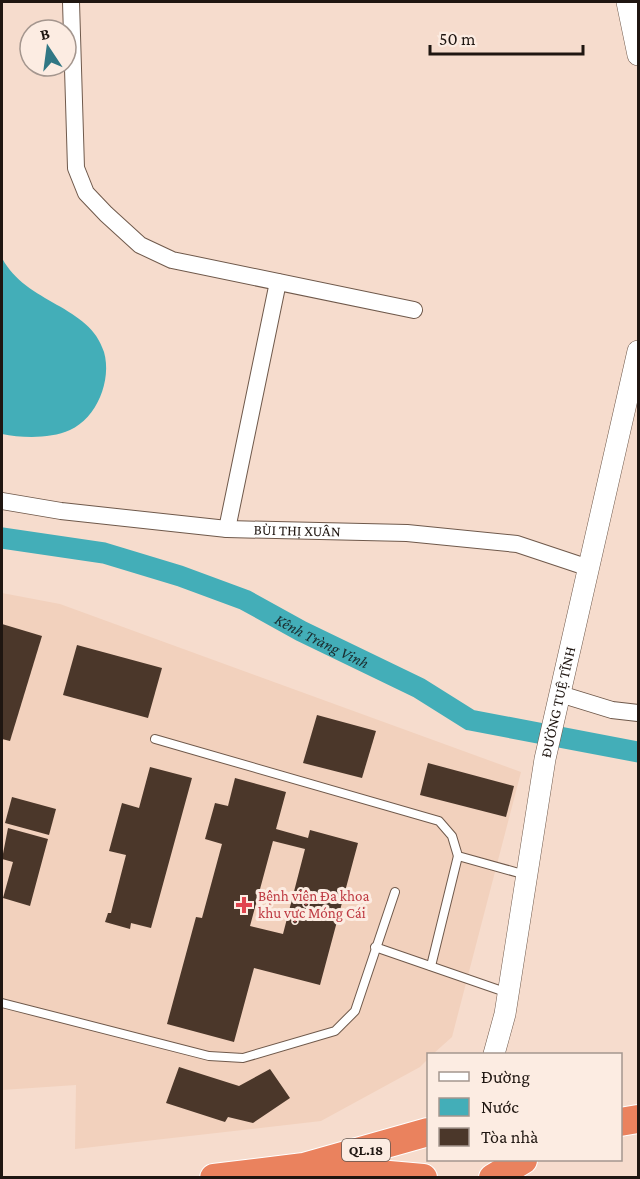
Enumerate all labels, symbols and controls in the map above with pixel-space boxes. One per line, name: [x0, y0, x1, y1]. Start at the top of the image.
north arrow: [18, 18, 78, 78]
scale bar: [430, 18, 583, 56]
text: B: [38, 25, 51, 43]
text: 50 m: [439, 29, 476, 49]
street label: BÙI THỊ XUÂN: [254, 522, 341, 540]
water label: Kênh Tràng Vinh: [272, 610, 372, 672]
street label: ĐƯỜNG TUỆ TĨNH: [538, 645, 578, 759]
place label: Bệnh viện Đa khoa khu vực Móng Cái: [258, 888, 369, 922]
marker: Bệnh viện Đa khoa khu vực Móng Cái: [235, 896, 253, 914]
legend: [427, 1053, 622, 1161]
text: Đường: [481, 1067, 530, 1087]
text: Nước: [481, 1097, 519, 1117]
text: Tòa nhà: [481, 1127, 538, 1147]
road number: QL.18: [342, 1139, 390, 1161]

